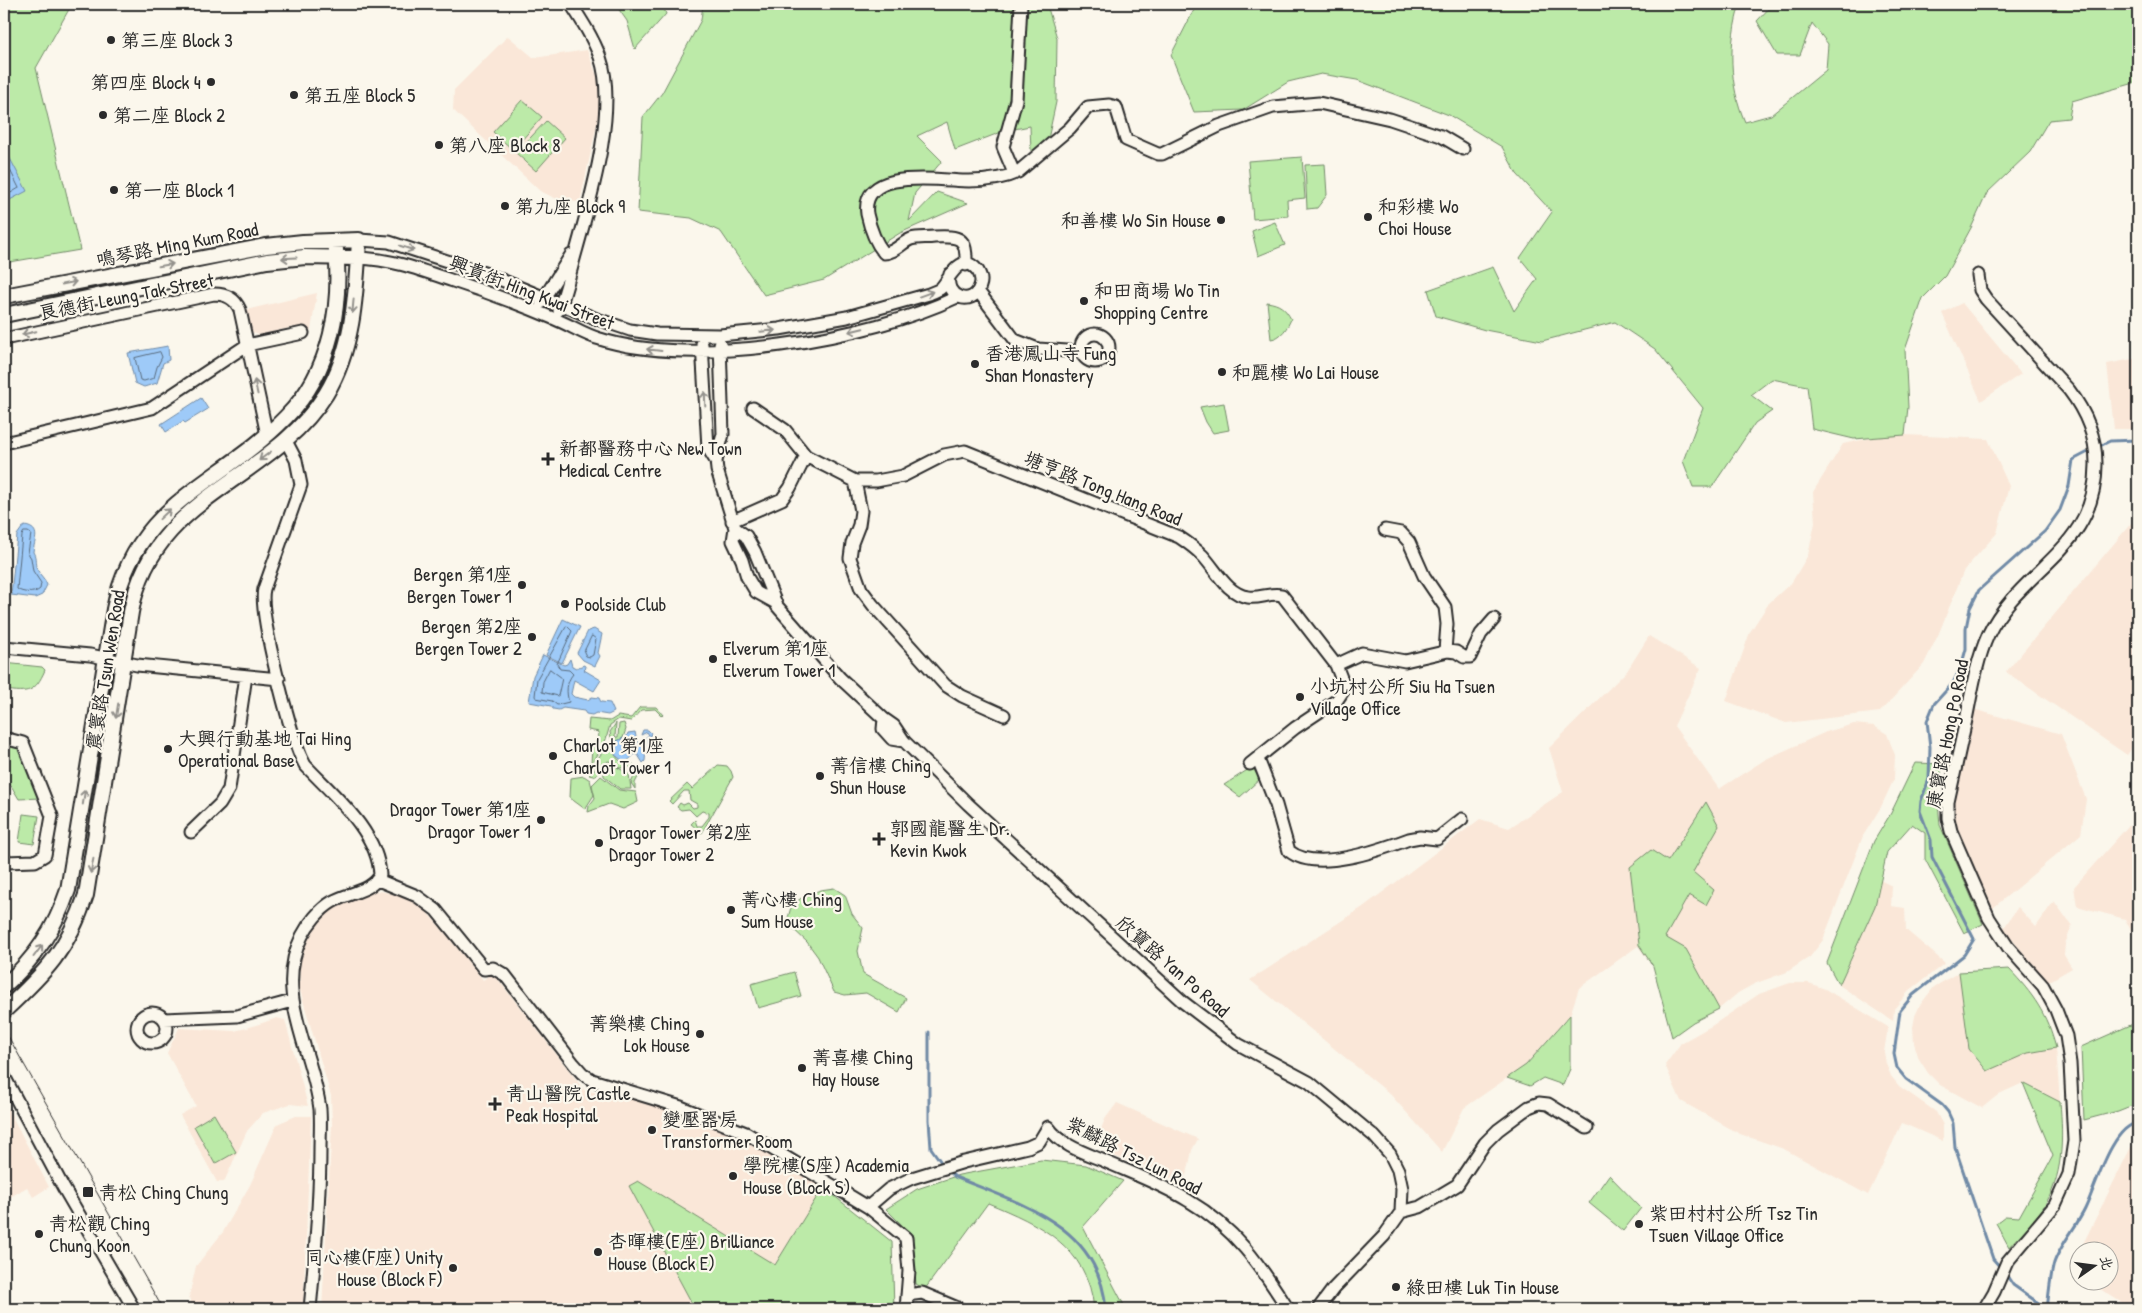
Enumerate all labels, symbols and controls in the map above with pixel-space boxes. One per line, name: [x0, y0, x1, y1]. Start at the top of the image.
place label: 第三座 Block 3: [121, 27, 233, 53]
marker: 第三座 Block 3: [105, 34, 117, 46]
place label: 第四座 Block 4: [91, 69, 201, 95]
marker: 第四座 Block 4: [205, 76, 217, 88]
place label: 第五座 Block 5: [304, 82, 415, 108]
marker: 第五座 Block 5: [288, 89, 300, 101]
place label: 第二座 Block 2: [113, 102, 225, 128]
marker: 第二座 Block 2: [97, 109, 109, 121]
place label: 第八座 Block 8: [449, 132, 561, 158]
marker: 第八座 Block 8: [433, 139, 445, 151]
place label: 第一座 Block 1: [124, 177, 234, 203]
marker: 第一座 Block 1: [108, 184, 120, 196]
place label: 第九座 Block 9: [515, 193, 625, 219]
place label: 和彩樓 Wo Choi House: [1378, 193, 1459, 241]
marker: 第九座 Block 9: [499, 200, 511, 212]
place label: 和善樓 Wo Sin House: [1061, 207, 1211, 233]
marker: 和彩樓 Wo Choi House: [1362, 211, 1374, 223]
marker: 和善樓 Wo Sin House: [1215, 214, 1227, 226]
street label: 鳴琴路 Ming Kum Road: [94, 215, 261, 272]
one-way arrow: [399, 244, 414, 253]
street label: 興貴街 Hing Kwai Street: [446, 249, 619, 336]
one-way arrow: [281, 254, 297, 263]
one-way arrow: [158, 259, 174, 269]
street label: 良德街 Leung Tak Street: [36, 266, 216, 326]
place label: 和田商場 Wo Tin Shopping Centre: [1094, 277, 1220, 325]
one-way arrow: [60, 278, 76, 288]
one-way arrow: [918, 289, 934, 298]
marker: 和田商場 Wo Tin Shopping Centre: [1078, 295, 1090, 307]
one-way arrow: [348, 298, 358, 314]
one-way arrow: [760, 326, 776, 336]
one-way arrow: [849, 326, 865, 335]
one-way arrow: [21, 329, 37, 338]
place label: 香港鳳山寺 Fung Shan Monastery: [985, 340, 1116, 388]
one-way arrow: [646, 345, 662, 355]
marker: 香港鳳山寺 Fung Shan Monastery: [969, 358, 981, 370]
place label: 和麗樓 Wo Lai House: [1232, 359, 1380, 385]
marker: 和麗樓 Wo Lai House: [1216, 366, 1228, 378]
one-way arrow: [251, 380, 261, 396]
one-way arrow: [700, 392, 710, 408]
place label: 新都醫務中心 New Town Medical Centre: [559, 435, 742, 483]
street label: 塘亨路 Tong Hang Road: [1020, 444, 1186, 532]
one-way arrow: [259, 450, 272, 461]
marker: 新都醫務中心 New Town Medical Centre: [541, 452, 555, 466]
one-way arrow: [159, 508, 171, 520]
place label: Bergen 第1座 Bergen Tower 1: [407, 561, 512, 609]
marker: Bergen 第1座 Bergen Tower 1: [516, 579, 528, 591]
street label: 震寰路 Tsun Wen Road: [80, 588, 131, 752]
place label: Poolside Club: [575, 591, 666, 617]
marker: Poolside Club: [559, 598, 571, 610]
place label: Bergen 第2座 Bergen Tower 2: [415, 613, 522, 661]
marker: Bergen 第2座 Bergen Tower 2: [526, 631, 538, 643]
place label: Elverum 第1座 Elverum Tower 1: [723, 635, 835, 683]
marker: Elverum 第1座 Elverum Tower 1: [707, 653, 719, 665]
street label: 康寶路 Hong Po Road: [1920, 657, 1974, 811]
place label: 小坑村公所 Siu Ha Tsuen Village Office: [1310, 673, 1495, 721]
marker: 小坑村公所 Siu Ha Tsuen Village Office: [1294, 691, 1306, 703]
one-way arrow: [111, 702, 121, 718]
place label: 大興行動基地 Tai Hing Operational Base: [178, 725, 352, 773]
place label: Charlot 第1座 Charlot Tower 1: [563, 732, 671, 780]
marker: 大興行動基地 Tai Hing Operational Base: [162, 743, 174, 755]
marker: Charlot 第1座 Charlot Tower 1: [547, 750, 559, 762]
place label: 菁信樓 Ching Shun House: [830, 752, 931, 800]
marker: 菁信樓 Ching Shun House: [814, 770, 826, 782]
one-way arrow: [79, 789, 89, 805]
place label: Dragor Tower 第1座 Dragor Tower 1: [390, 796, 531, 844]
marker: Dragor Tower 第1座 Dragor Tower 1: [535, 814, 547, 826]
place label: 郭國龍醫生 Dr. Kevin Kwok: [890, 815, 1010, 863]
place label: Dragor Tower 第2座 Dragor Tower 2: [609, 819, 752, 867]
marker: 郭國龍醫生 Dr. Kevin Kwok: [872, 832, 886, 846]
marker: Dragor Tower 第2座 Dragor Tower 2: [593, 837, 605, 849]
one-way arrow: [86, 857, 96, 873]
place label: 菁心樓 Ching Sum House: [741, 886, 842, 934]
marker: 菁心樓 Ching Sum House: [725, 904, 737, 916]
street label: 欣寶路 Yan Po Road: [1111, 909, 1236, 1023]
one-way arrow: [32, 945, 43, 958]
place label: 菁樂樓 Ching Lok House: [589, 1010, 690, 1058]
marker: 菁樂樓 Ching Lok House: [694, 1028, 706, 1040]
place label: 菁喜樓 Ching Hay House: [812, 1044, 913, 1092]
marker: 菁喜樓 Ching Hay House: [796, 1062, 808, 1074]
place label: 青山醫院 Castle Peak Hospital: [506, 1080, 631, 1128]
marker: 青山醫院 Castle Peak Hospital: [488, 1097, 502, 1111]
place label: 變壓器房 Transformer Room: [662, 1106, 792, 1154]
street label: 紫麟路 Tsz Lun Road: [1062, 1110, 1207, 1201]
marker: 變壓器房 Transformer Room: [646, 1124, 658, 1136]
place label: 學院樓(S座) Academia House (Block S): [743, 1152, 910, 1200]
marker: 學院樓(S座) Academia House (Block S): [727, 1170, 739, 1182]
place label: 青松 Ching Chung: [99, 1179, 228, 1205]
marker: 青松 Ching Chung: [81, 1185, 95, 1199]
place label: 紫田村村公所 Tsz Tin Tsuen Village Office: [1649, 1200, 1818, 1248]
place label: 青松觀 Ching Chung Koon: [49, 1210, 150, 1258]
marker: 紫田村村公所 Tsz Tin Tsuen Village Office: [1633, 1218, 1645, 1230]
marker: 青松觀 Ching Chung Koon: [33, 1228, 45, 1240]
place label: 杏暉樓(E座) Brilliance House (Block E): [608, 1228, 775, 1276]
north arrow: [2070, 1240, 2120, 1290]
place label: 同心樓(F座) Unity House (Block F): [304, 1244, 443, 1292]
marker: 杏暉樓(E座) Brilliance House (Block E): [592, 1246, 604, 1258]
text: 北: [2096, 1254, 2118, 1272]
marker: 同心樓(F座) Unity House (Block F): [447, 1262, 459, 1274]
place label: 綠田樓 Luk Tin House: [1406, 1274, 1560, 1300]
marker: 綠田樓 Luk Tin House: [1390, 1281, 1402, 1293]

